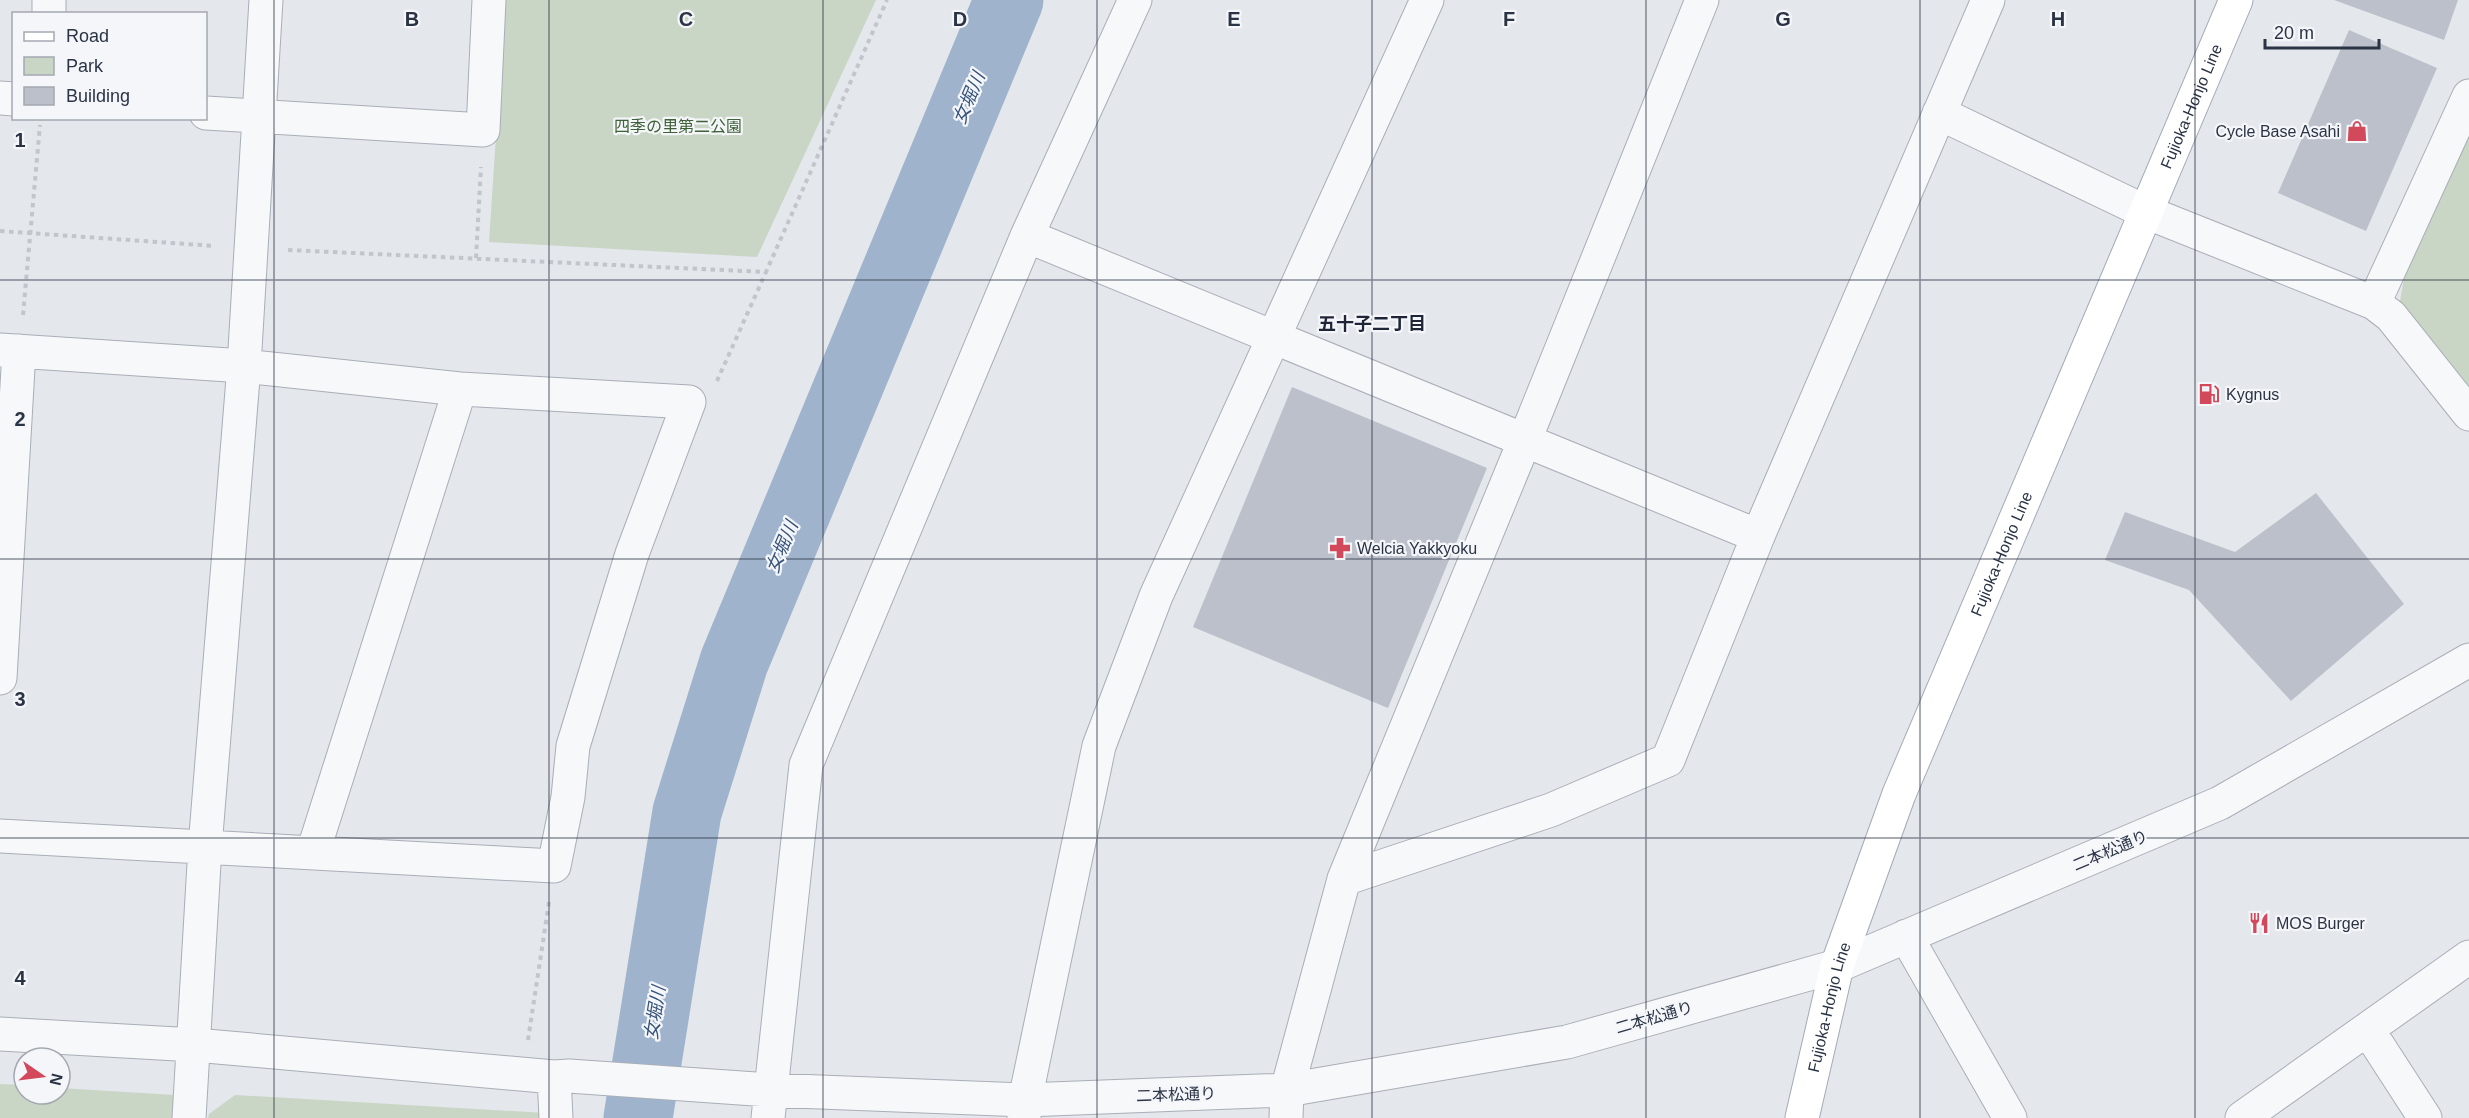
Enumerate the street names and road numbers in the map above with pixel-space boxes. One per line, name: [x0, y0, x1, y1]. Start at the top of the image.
street label: Fujioka-Honjo Line: [2157, 42, 2225, 171]
street label: Fujioka-Honjo Line: [1968, 489, 2035, 619]
street label: 二本松通り: [2070, 827, 2150, 874]
street label: Fujioka-Honjo Line: [1805, 940, 1854, 1074]
street label: 二本松通り: [1613, 998, 1695, 1037]
street label: 二本松通り: [1136, 1085, 1216, 1104]

